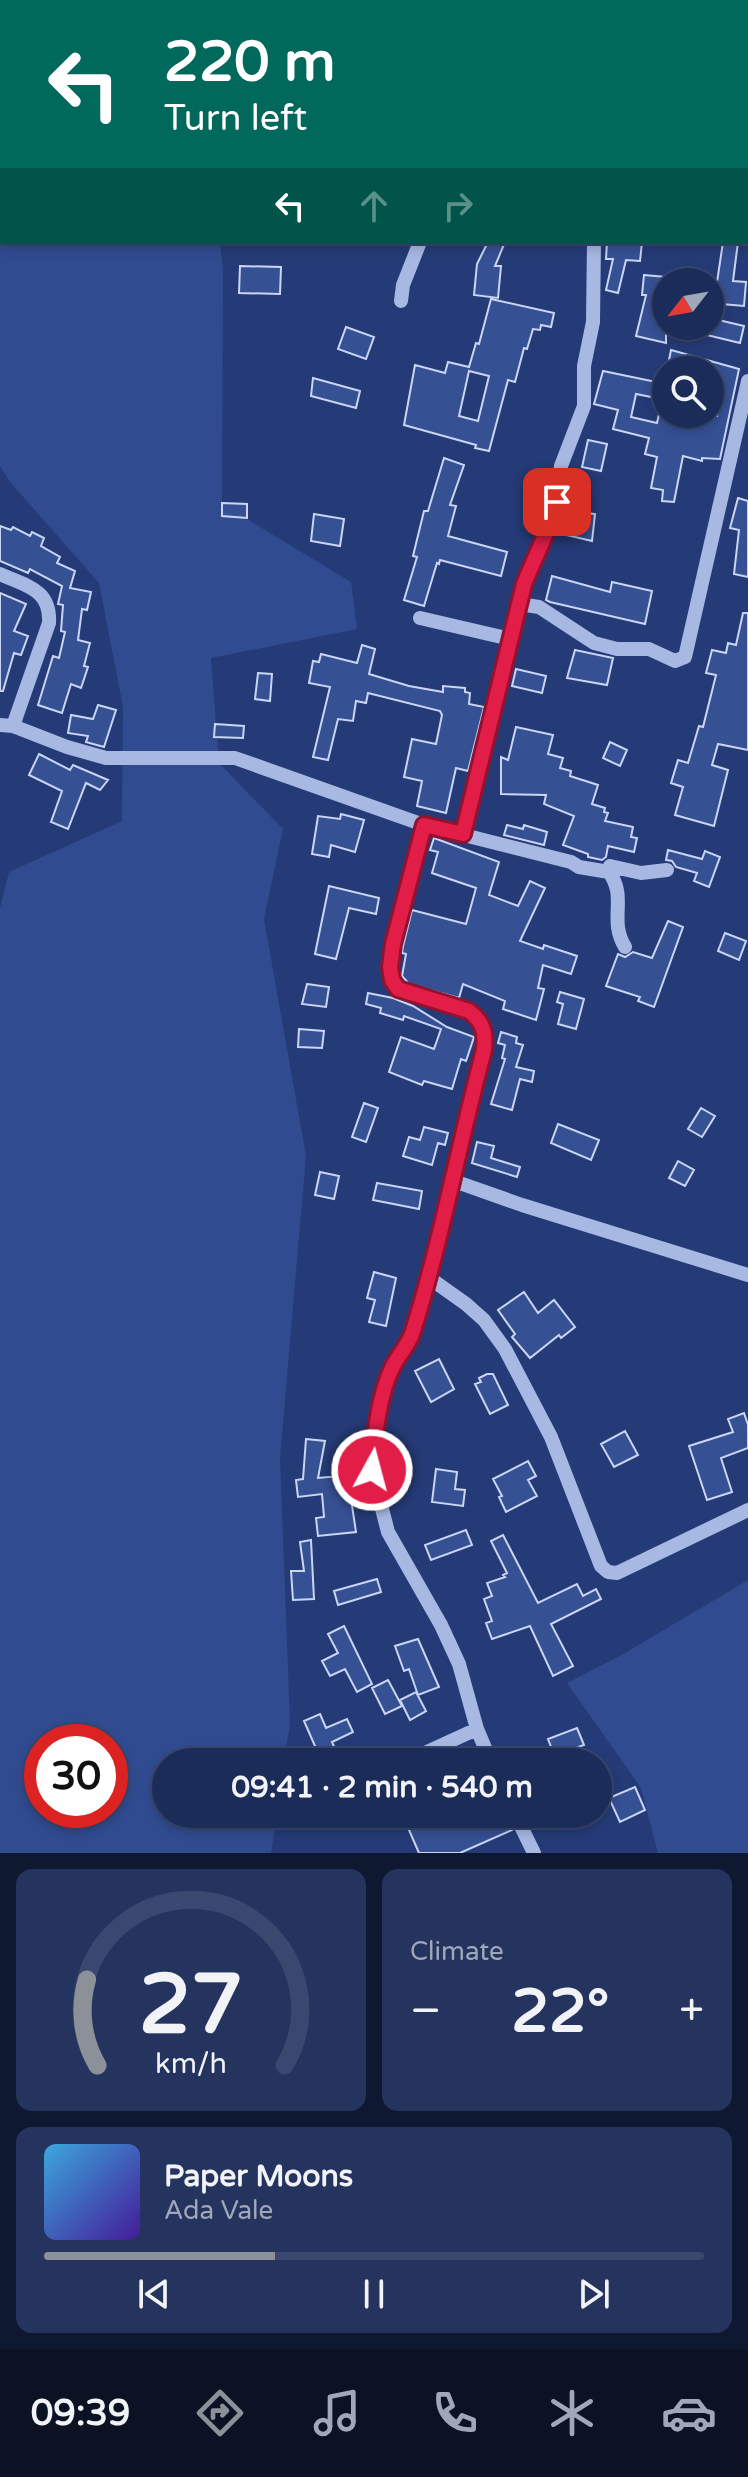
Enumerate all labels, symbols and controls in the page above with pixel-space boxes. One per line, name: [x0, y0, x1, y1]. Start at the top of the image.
text: 220 m: [164, 29, 335, 96]
icon: left: [32, 32, 136, 136]
text: Turn left: [164, 97, 307, 140]
icon: left: [268, 184, 312, 228]
icon: ahead: [352, 184, 396, 228]
icon: right: [436, 184, 480, 228]
north arrow: [652, 268, 724, 340]
map controls: [652, 268, 724, 428]
button: search: [652, 356, 724, 428]
pin: [523, 468, 591, 536]
icon: arrive: [535, 480, 579, 524]
position arrow: [330, 1428, 414, 1512]
speed limit sign: 30: [24, 1724, 128, 1828]
text: 09:41 · 2 min · 540 m: [231, 1769, 533, 1806]
text: Climate: [410, 1936, 504, 1967]
text: 27: [139, 1956, 243, 2056]
text: 22°: [511, 1976, 609, 2048]
text: −: [410, 1985, 441, 2038]
text: +: [679, 1985, 704, 2038]
text: km/h: [155, 2047, 227, 2081]
text: Paper Moons: [164, 2158, 353, 2195]
text: Ada Vale: [164, 2195, 273, 2226]
icon: previous: [132, 2272, 176, 2316]
icon: pause: [352, 2272, 396, 2316]
icon: next: [572, 2272, 616, 2316]
icon: directions: [192, 2385, 248, 2441]
icon: music: [309, 2385, 365, 2441]
icon: phone: [427, 2385, 483, 2441]
icon: climate: [544, 2385, 600, 2441]
icon: car: [661, 2385, 717, 2441]
text: 09:39: [31, 2392, 130, 2435]

